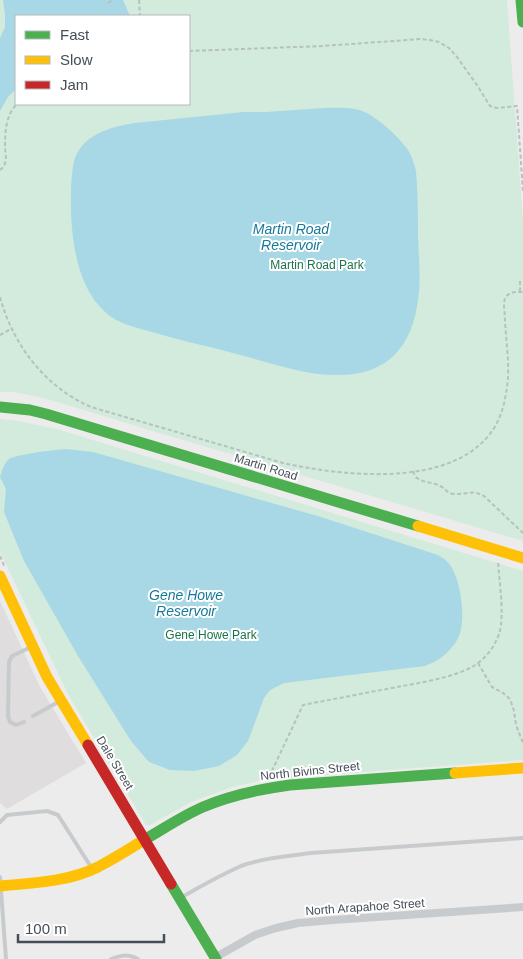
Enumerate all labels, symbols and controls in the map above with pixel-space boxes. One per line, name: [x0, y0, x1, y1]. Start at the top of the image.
legend: [15, 15, 190, 105]
text: Fast: [60, 26, 90, 43]
text: Slow: [60, 51, 93, 68]
text: Jam: [60, 76, 88, 93]
water label: Martin Road Reservoir: [253, 221, 330, 253]
park label: Martin Road Park: [270, 258, 365, 272]
street label: Martin Road: [233, 451, 299, 483]
water label: Gene Howe Reservoir: [149, 587, 223, 619]
park label: Gene Howe Park: [165, 628, 258, 642]
street label: Dale Street: [94, 734, 137, 793]
street label: North Bivins Street: [260, 759, 361, 783]
street label: North Arapahoe Street: [305, 896, 426, 918]
scale bar: [18, 912, 164, 944]
text: 100 m: [25, 920, 67, 937]

